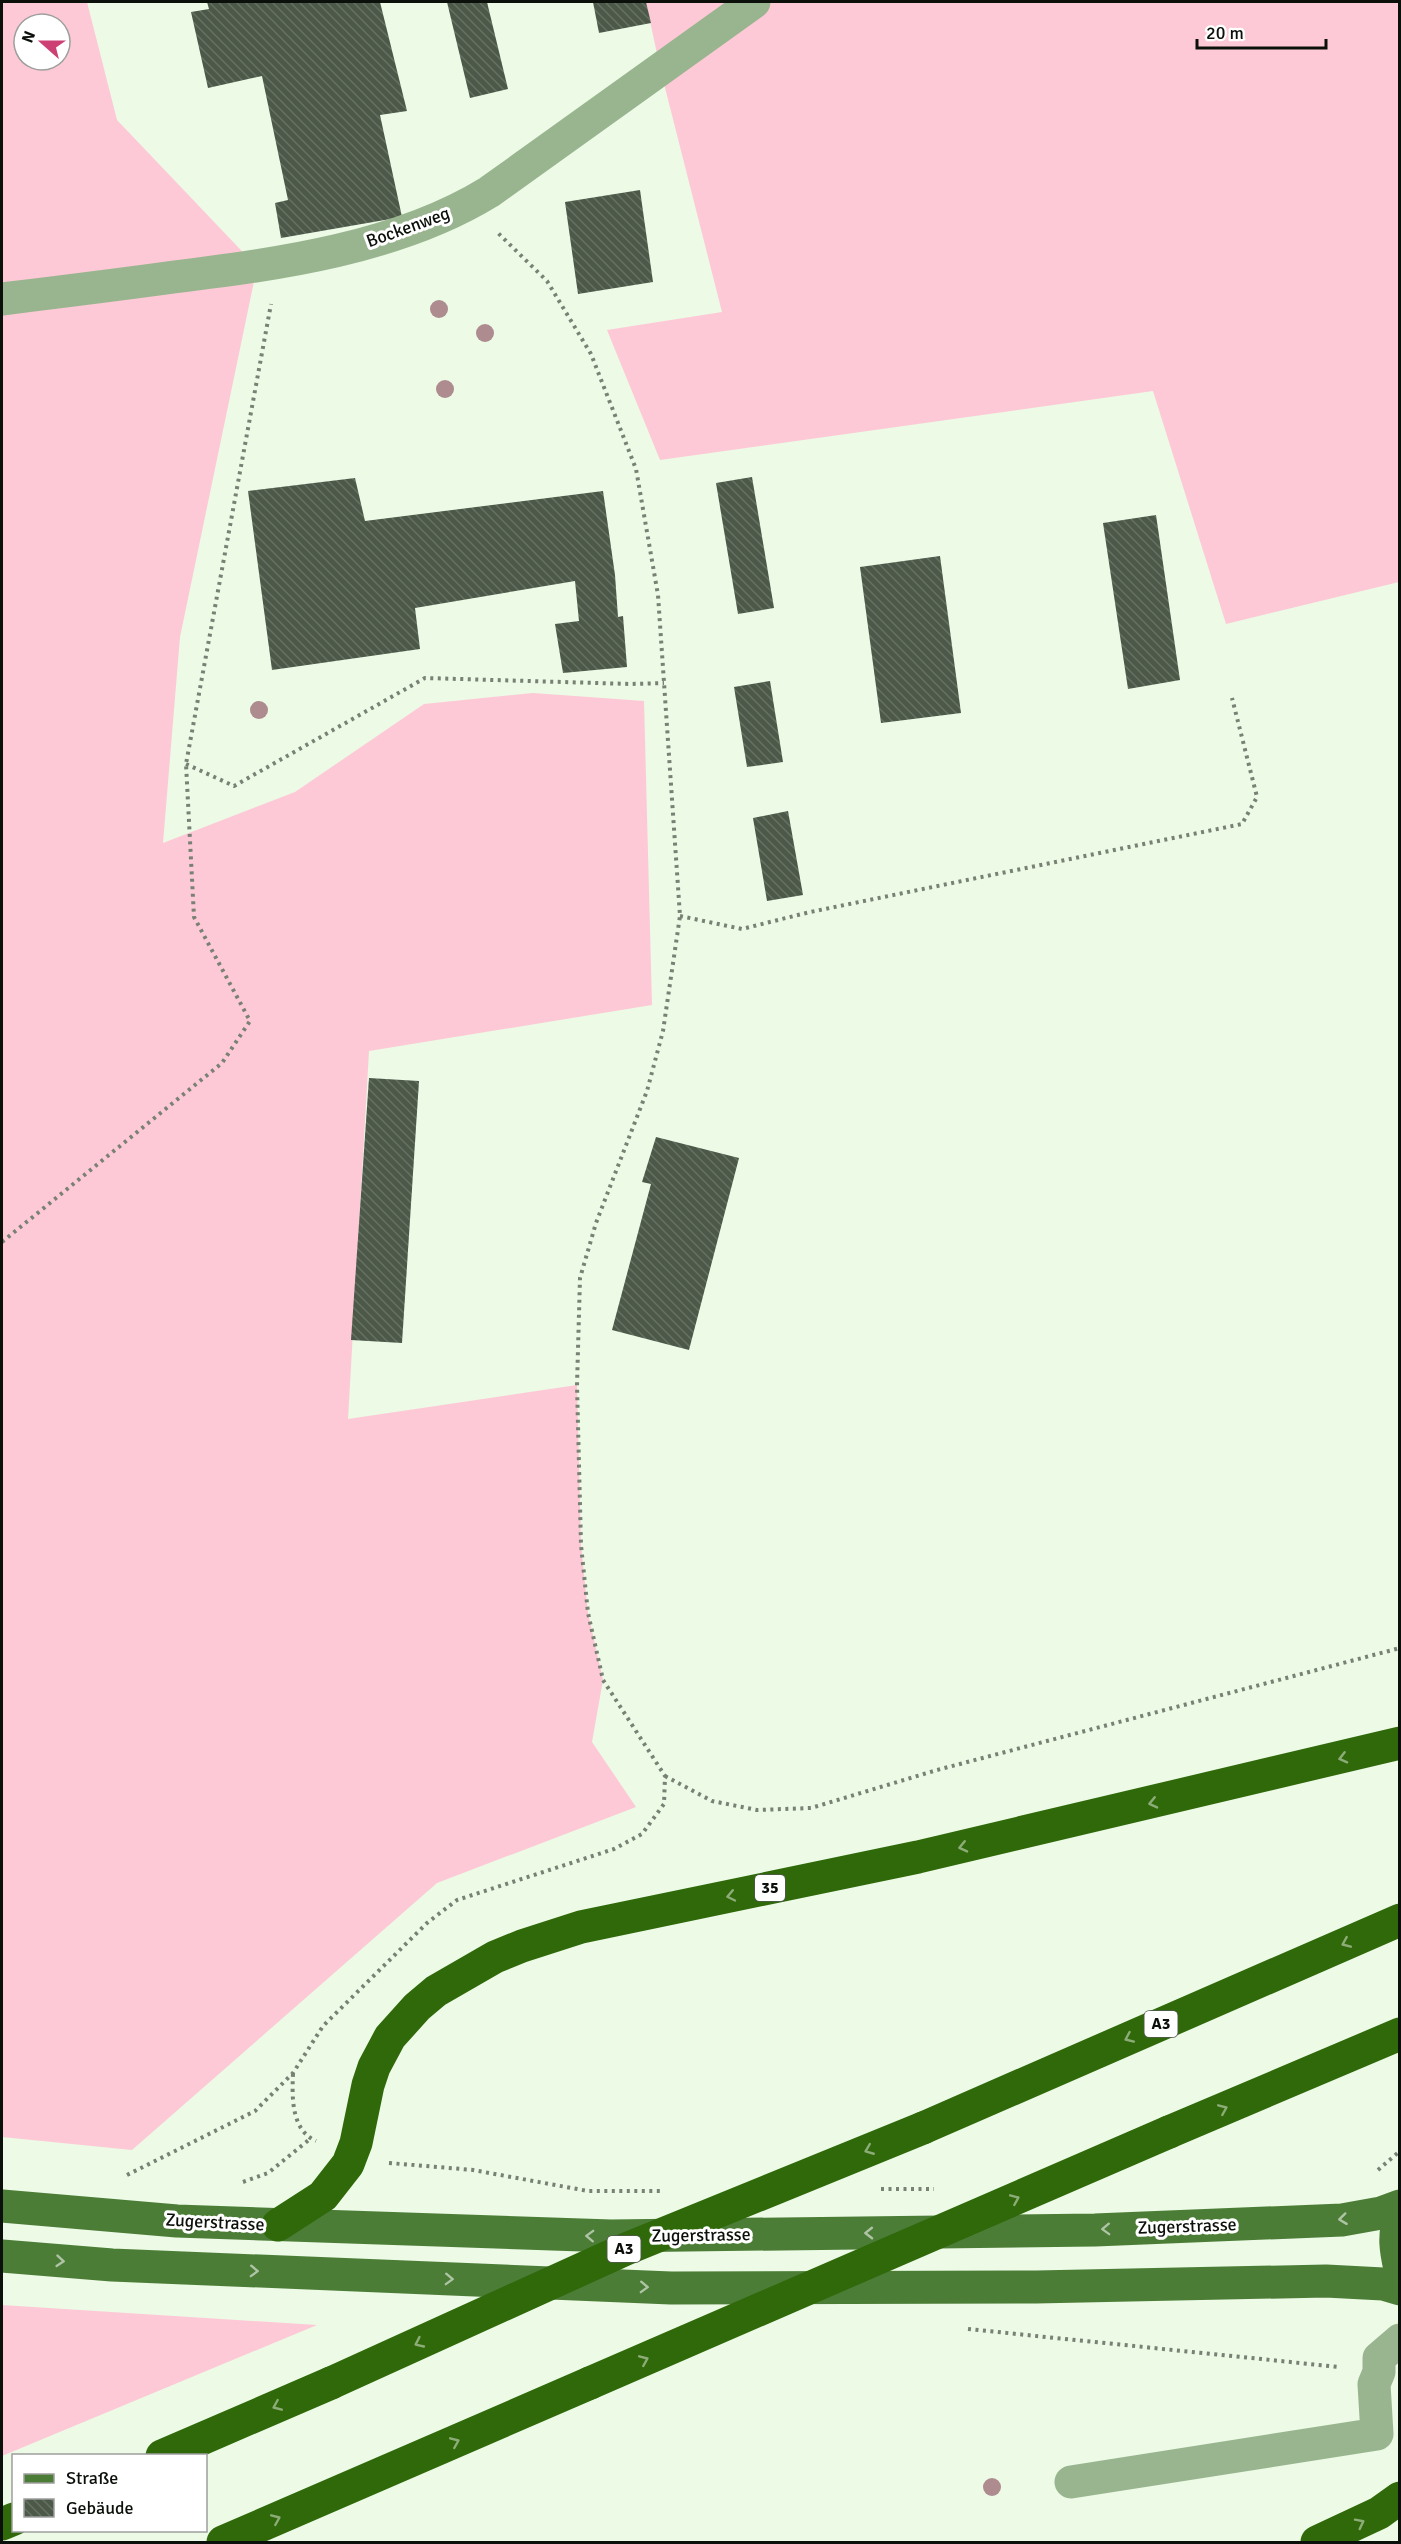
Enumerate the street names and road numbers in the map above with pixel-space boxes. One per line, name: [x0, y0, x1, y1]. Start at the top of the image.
street label: Bockenweg: [363, 202, 453, 252]
road number: 35: [755, 1875, 785, 1901]
road number: A3: [1144, 2011, 1178, 2037]
street label: Zugerstrasse: [165, 2208, 265, 2236]
street label: Zugerstrasse: [1137, 2213, 1237, 2239]
street label: Zugerstrasse: [651, 2223, 751, 2247]
road number: A3: [608, 2236, 640, 2262]

